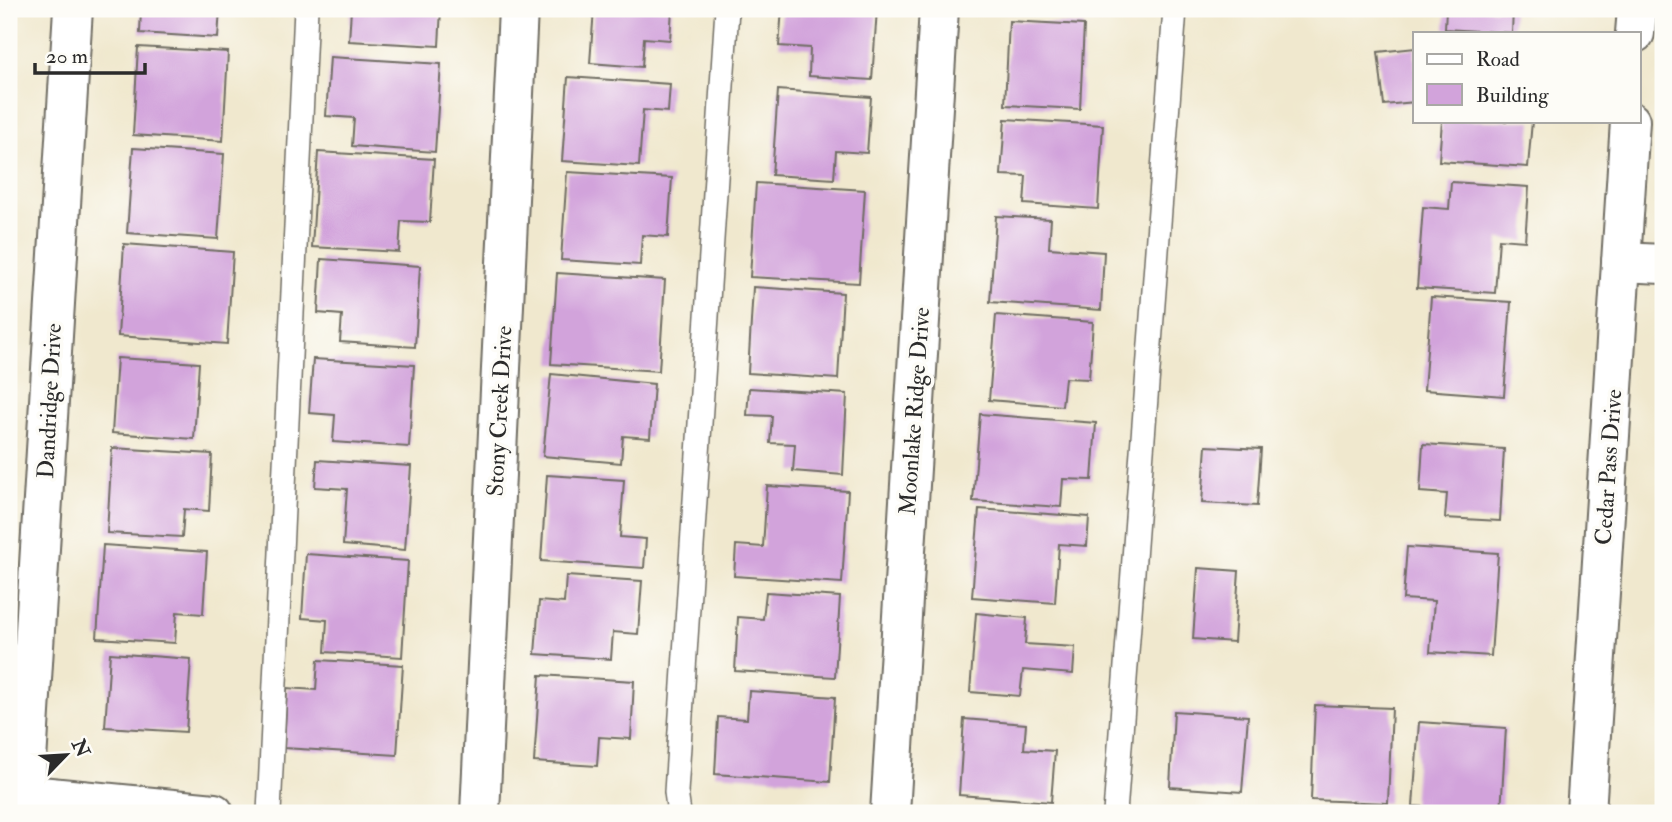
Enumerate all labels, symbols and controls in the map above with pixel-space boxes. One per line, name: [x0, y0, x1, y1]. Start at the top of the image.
scale bar: [35, 32, 145, 76]
legend: [1413, 32, 1640, 122]
text: 20 m: [46, 43, 88, 70]
text: Road: [1476, 46, 1521, 73]
text: Building: [1476, 82, 1549, 109]
street label: Moonlake Ridge Drive: [893, 306, 936, 516]
street label: Dandridge Drive: [31, 322, 68, 479]
street label: Stony Creek Drive: [481, 325, 518, 497]
street label: Cedar Pass Drive: [1589, 388, 1628, 546]
north arrow: [32, 720, 102, 790]
text: N: [66, 735, 95, 762]

